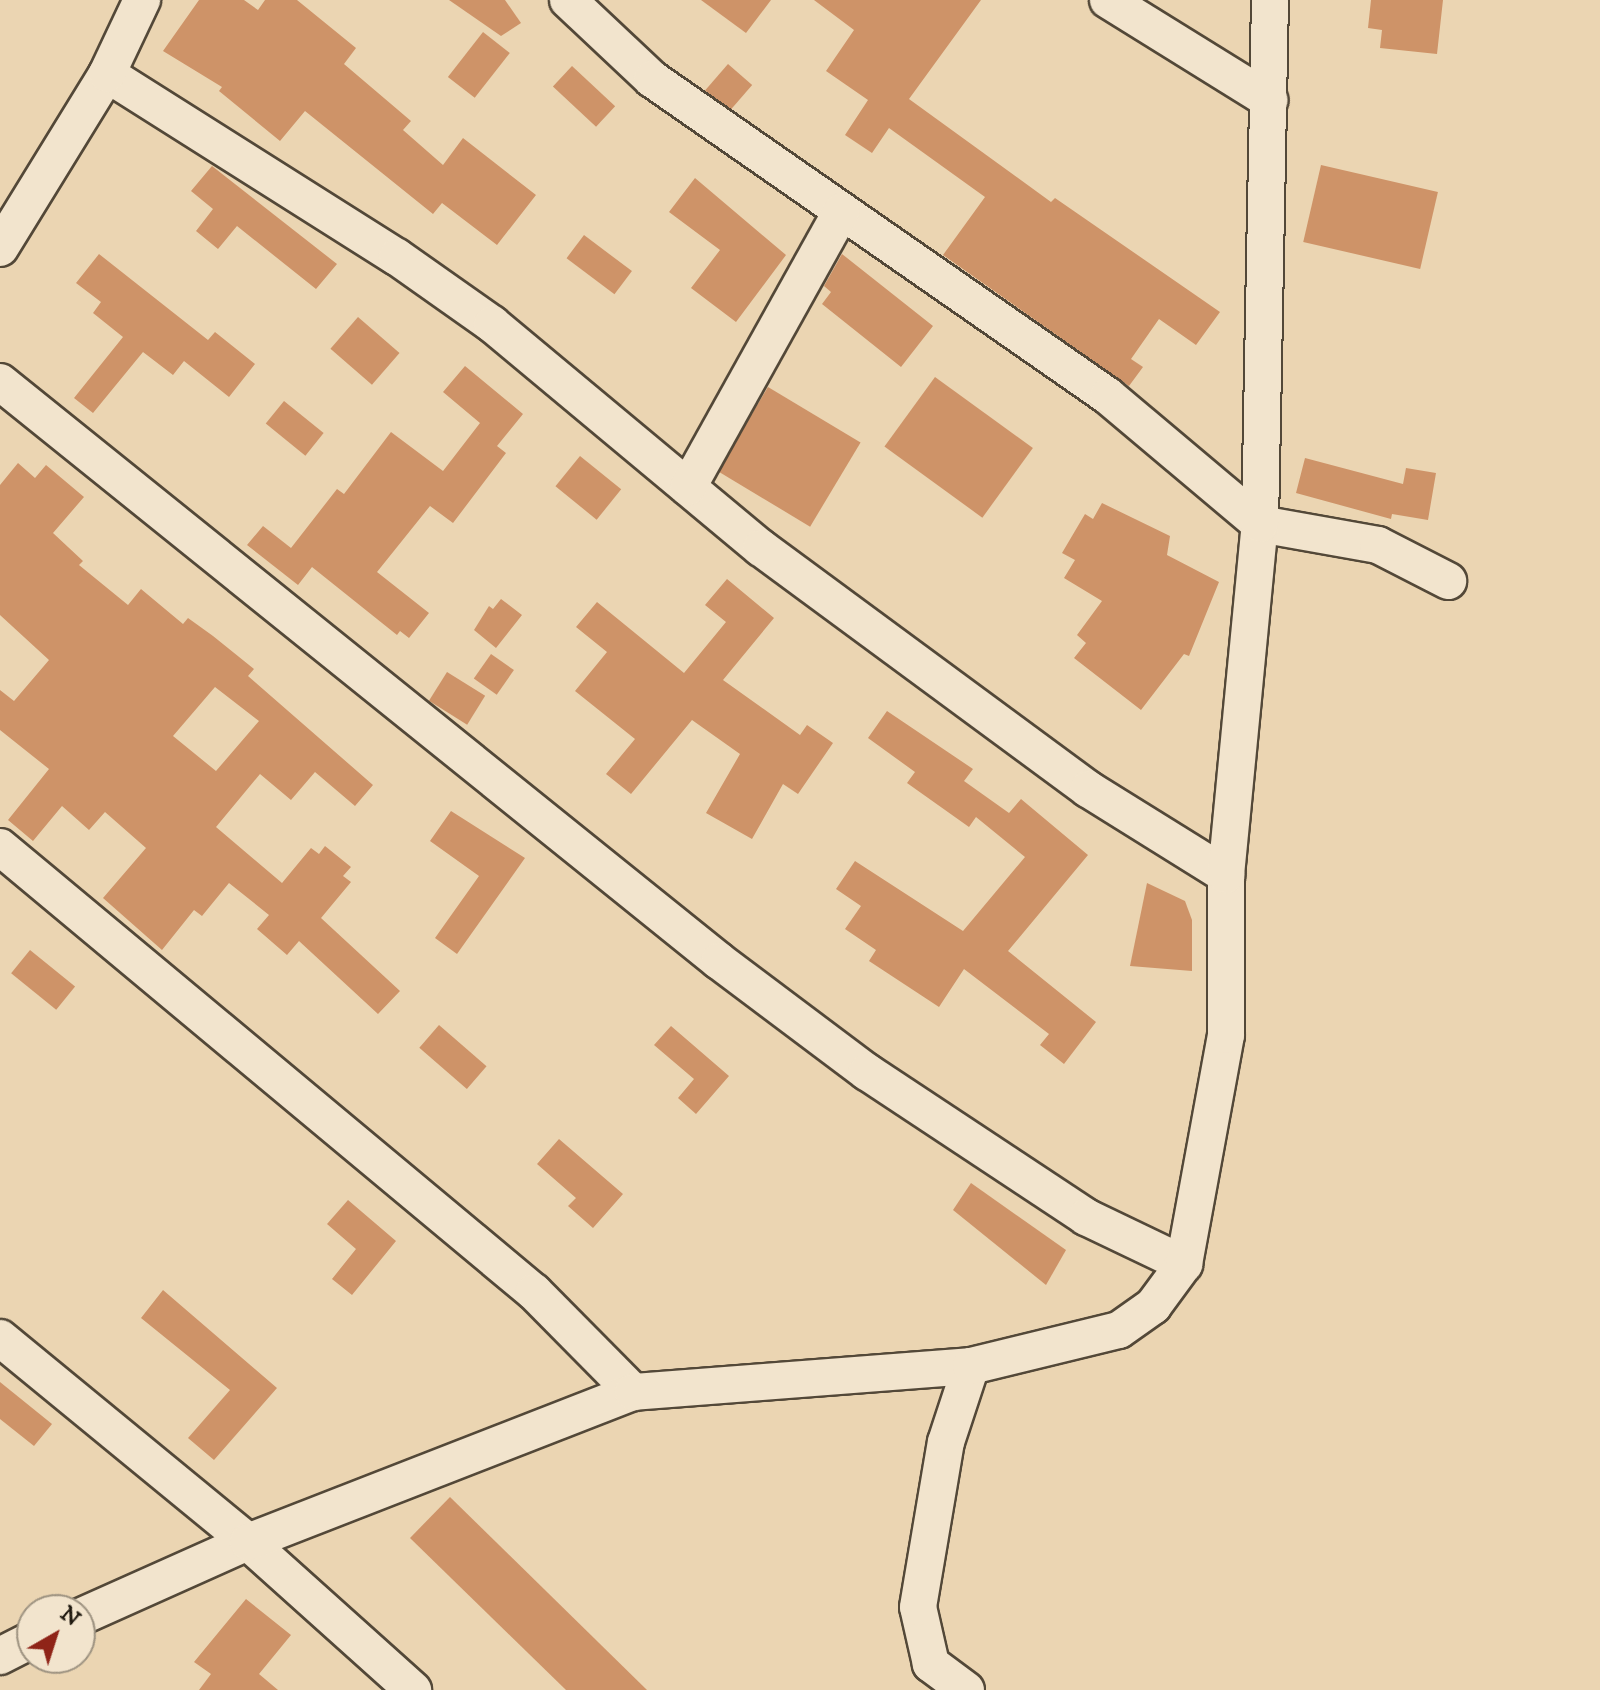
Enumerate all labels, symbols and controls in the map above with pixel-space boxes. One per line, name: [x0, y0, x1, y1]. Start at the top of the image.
north arrow: [16, 1594, 96, 1674]
text: N: [55, 1600, 86, 1633]

